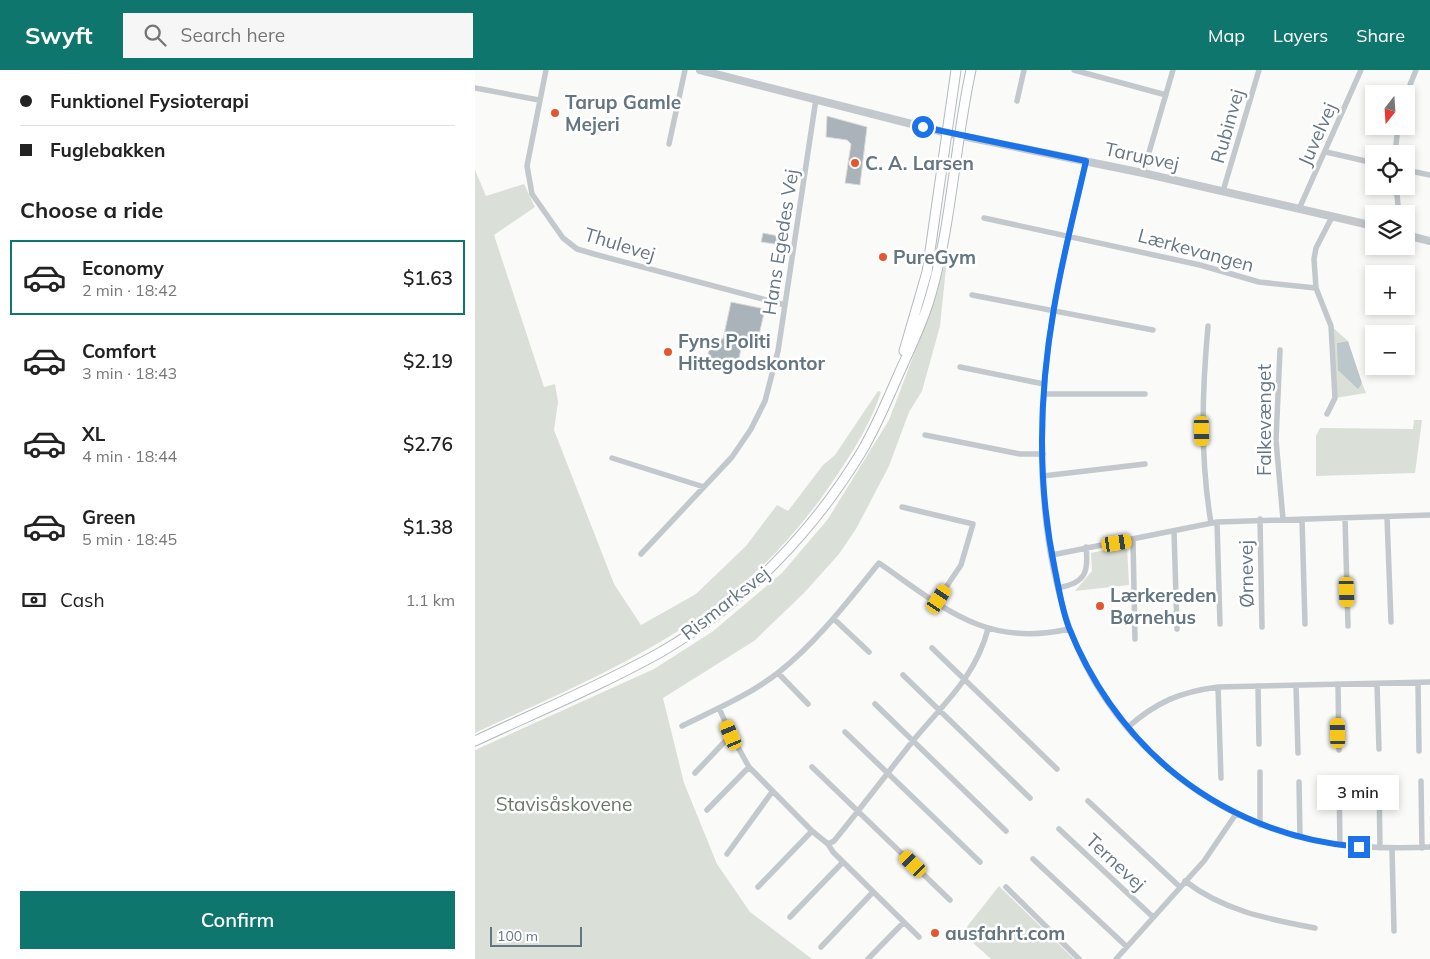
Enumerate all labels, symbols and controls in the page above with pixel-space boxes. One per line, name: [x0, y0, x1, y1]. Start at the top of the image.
search box: [123, 13, 473, 58]
text: Swyft: [25, 20, 93, 50]
icon: search: [141, 21, 169, 49]
text: Search here: [181, 23, 285, 47]
text: Map: [1208, 24, 1245, 47]
text: Layers: [1273, 24, 1328, 47]
text: Share: [1356, 24, 1405, 47]
north arrow: [1365, 85, 1415, 135]
map controls: [1365, 85, 1415, 375]
street label: Rubinvej: [1205, 86, 1249, 166]
text: Funktionel Fysioterapi: [50, 89, 249, 113]
place label: Tarup Gamle Mejeri: [565, 90, 681, 136]
street label: Juvelvej: [1292, 99, 1342, 169]
marker: Tarup Gamle Mejeri: [549, 107, 561, 119]
route start: [912, 116, 934, 138]
street label: Tarupvej: [1103, 136, 1181, 176]
text: Fuglebakken: [50, 138, 165, 162]
button: locate: [1365, 145, 1415, 195]
place label: C. A. Larsen: [865, 151, 974, 175]
marker: C. A. Larsen: [849, 157, 861, 169]
street label: Hans Egedes Vej: [757, 167, 803, 317]
text: Choose a ride: [20, 196, 163, 224]
button: layers: [1365, 205, 1415, 255]
street label: Thulevej: [582, 222, 658, 266]
street label: Lærkevangen: [1135, 223, 1257, 277]
place label: PureGym: [893, 245, 976, 269]
marker: PureGym: [877, 251, 889, 263]
icon: car: [22, 255, 67, 300]
text: Economy: [82, 256, 164, 280]
button: +: [1365, 265, 1415, 315]
text: $1.63: [403, 266, 453, 290]
text: 2 min · 18:42: [82, 280, 177, 300]
button: −: [1365, 325, 1415, 375]
place label: Fyns Politi Hittegodskontor: [678, 329, 826, 375]
icon: car: [22, 338, 67, 383]
text: Comfort: [82, 339, 156, 363]
marker: Fyns Politi Hittegodskontor: [662, 346, 674, 358]
text: $2.19: [403, 349, 453, 373]
text: 3 min · 18:43: [82, 363, 177, 383]
street label: Falkevænget: [1252, 364, 1276, 476]
car: [1194, 416, 1209, 446]
icon: car: [22, 421, 67, 466]
text: XL: [82, 422, 105, 446]
text: $2.76: [403, 432, 453, 456]
text: 4 min · 18:44: [82, 446, 177, 466]
icon: car: [22, 504, 67, 549]
text: Green: [82, 505, 136, 529]
text: $1.38: [403, 515, 453, 539]
text: 5 min · 18:45: [82, 529, 177, 549]
car: [1101, 533, 1132, 553]
street label: Ørnevej: [1233, 540, 1259, 608]
street label: Rismarksvej: [676, 561, 774, 645]
car: [1338, 577, 1355, 607]
car: [924, 582, 953, 616]
place label: Lærkereden Børnehus: [1110, 583, 1217, 629]
icon: cash: [20, 586, 48, 614]
text: Cash: [60, 588, 105, 612]
text: 1.1 km: [406, 590, 455, 610]
marker: Lærkereden Børnehus: [1094, 600, 1106, 612]
car: [718, 718, 743, 752]
car: [1330, 718, 1345, 748]
callout: 3 min: [1318, 774, 1400, 810]
text: 3 min: [1337, 782, 1379, 802]
park label: Stavisåskovene: [496, 792, 632, 816]
street label: Ternevej: [1081, 828, 1151, 896]
route end: [1348, 836, 1370, 858]
car: [897, 848, 929, 880]
button: Confirm: [20, 891, 455, 949]
place label: ausfahrt.com: [945, 921, 1065, 945]
scale bar: [490, 924, 583, 947]
text: 100 m: [497, 927, 538, 945]
marker: ausfahrt.com: [929, 927, 941, 939]

